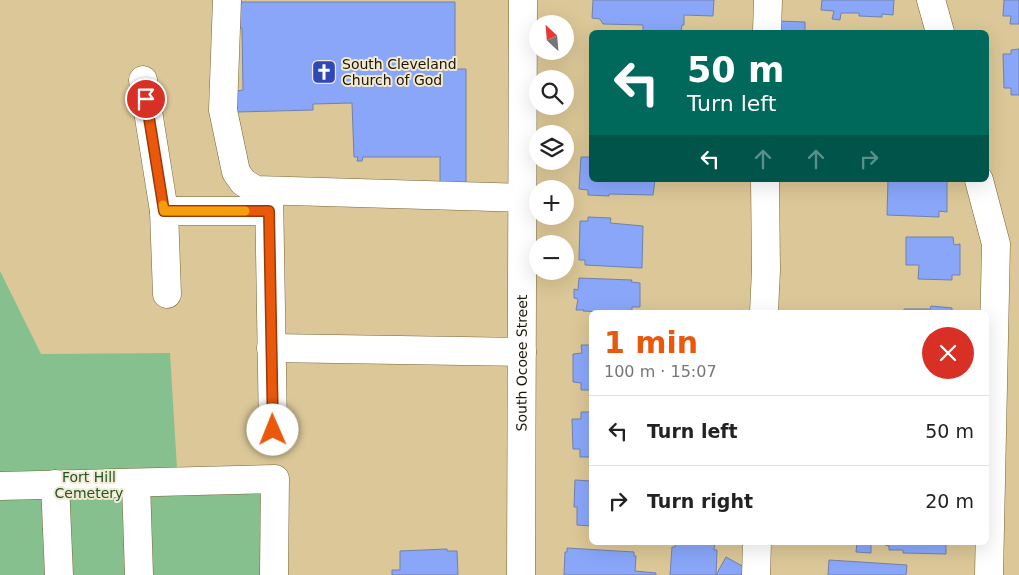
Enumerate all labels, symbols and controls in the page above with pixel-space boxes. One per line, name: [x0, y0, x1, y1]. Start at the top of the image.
north arrow: [529, 15, 574, 60]
map controls: [529, 15, 574, 280]
icon: left: [604, 50, 669, 115]
text: 50 m: [687, 50, 784, 90]
place label: South Cleveland Church of God: [342, 56, 457, 88]
church icon: South Cleveland Church of God: [311, 59, 337, 85]
button: search: [529, 70, 574, 115]
pin: [125, 78, 167, 120]
icon: arrive: [132, 85, 160, 113]
text: Turn left: [687, 91, 776, 116]
button: layers: [529, 125, 574, 170]
icon: left: [696, 145, 724, 173]
icon: ahead: [749, 145, 777, 173]
icon: ahead: [802, 145, 830, 173]
icon: right: [855, 145, 883, 173]
button: +: [529, 180, 574, 225]
button: −: [529, 235, 574, 280]
street label: South Ocoee Street: [513, 294, 530, 431]
text: 1 min: [604, 325, 698, 360]
button: close: [922, 327, 974, 379]
text: 100 m · 15:07: [604, 362, 717, 381]
position arrow: [246, 403, 298, 455]
icon: left: [604, 417, 632, 445]
text: Turn left: [647, 420, 738, 442]
text: 50 m: [925, 420, 974, 442]
park label: Fort Hill Cemetery: [55, 469, 123, 501]
icon: right: [604, 487, 632, 515]
text: Turn right: [647, 490, 753, 512]
text: 20 m: [925, 490, 974, 512]

